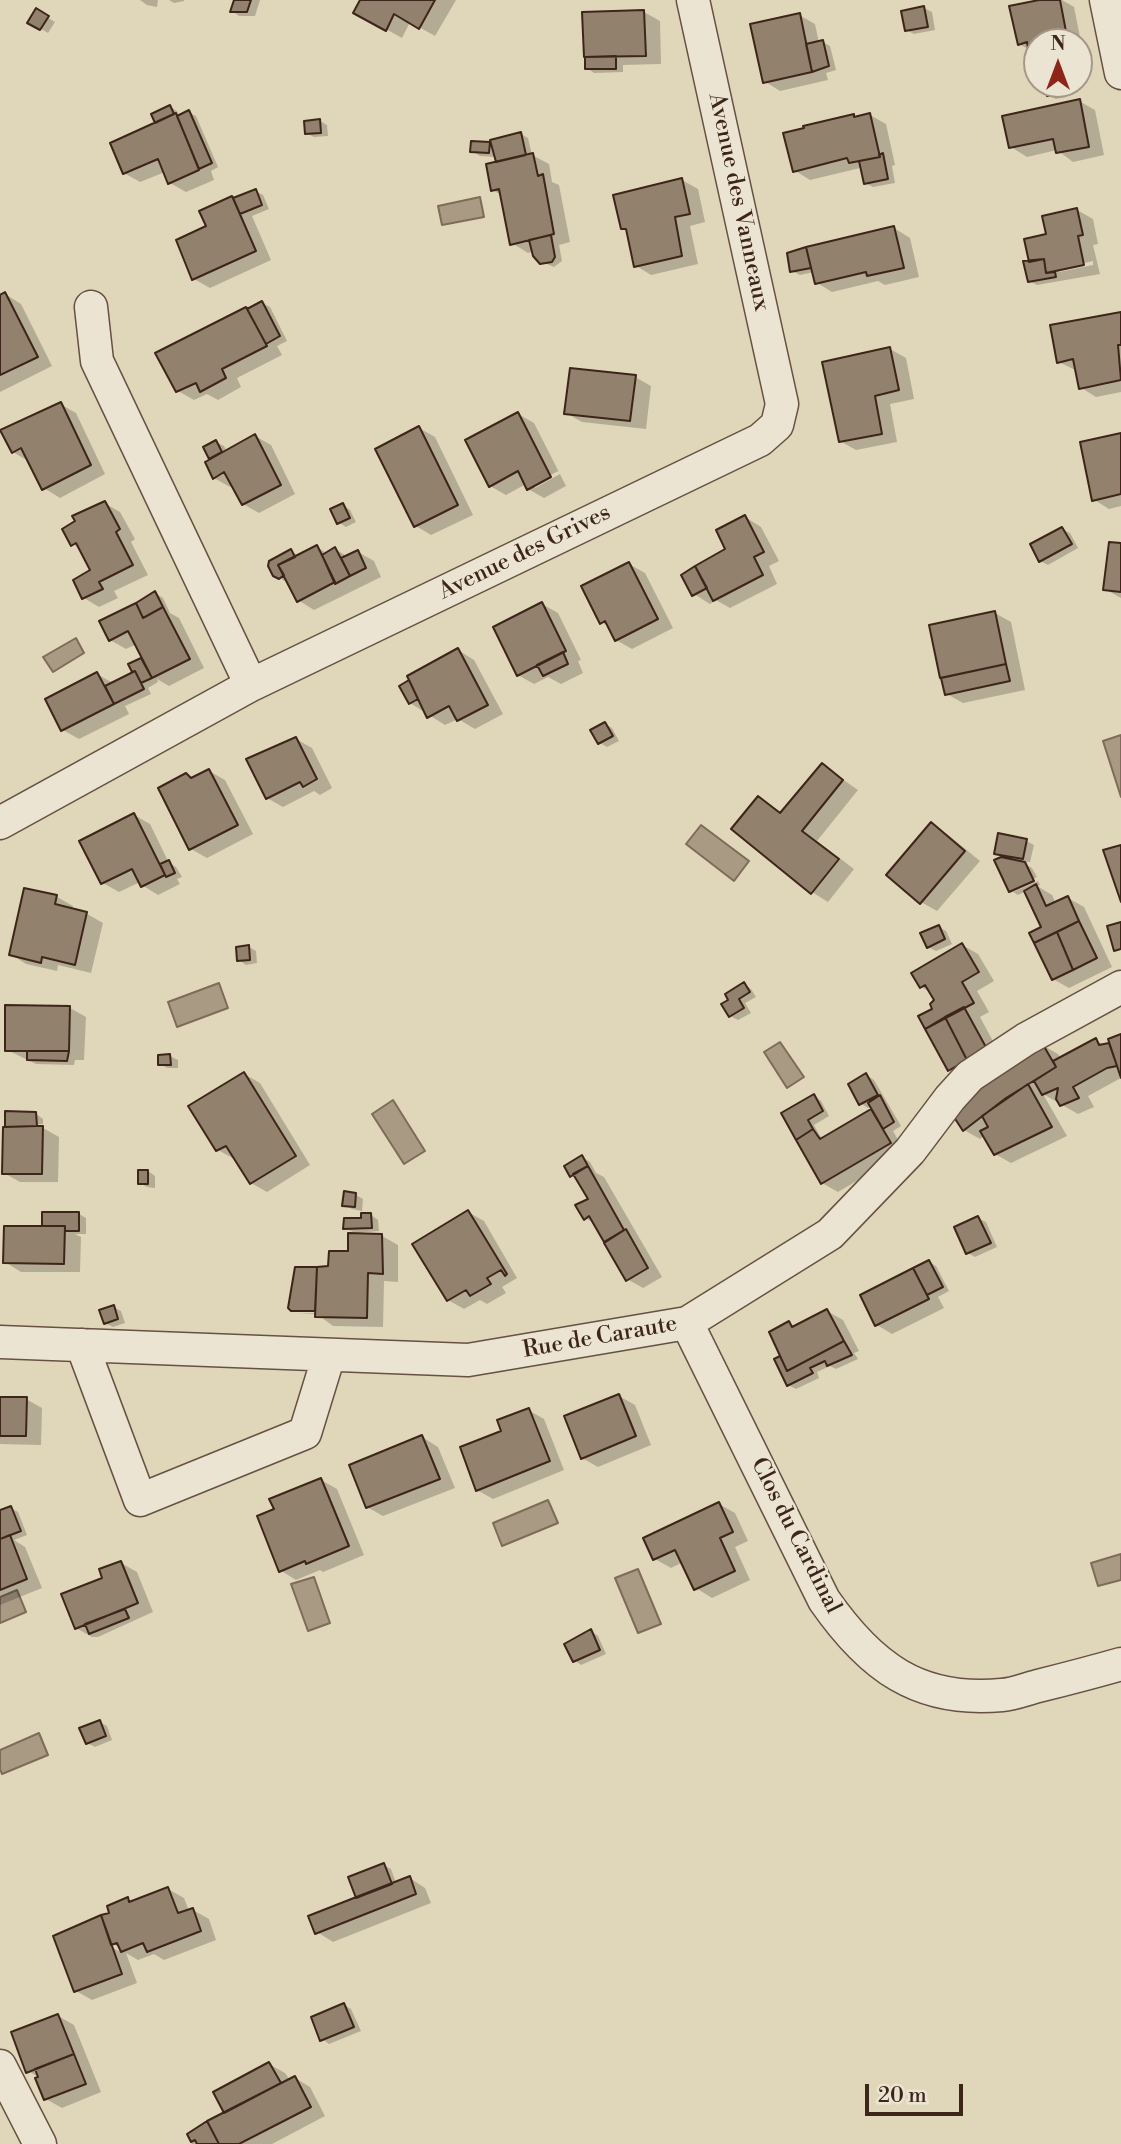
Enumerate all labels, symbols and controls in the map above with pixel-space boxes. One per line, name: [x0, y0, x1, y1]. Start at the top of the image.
north arrow: [1023, 28, 1093, 98]
text: N: [1050, 32, 1066, 56]
street label: Avenue des Vanneaux: [701, 91, 775, 313]
street label: Avenue des Grives: [435, 499, 615, 607]
street label: Rue de Caraute: [521, 1311, 679, 1365]
street label: Clos du Cardinal: [744, 1453, 846, 1619]
scale bar: [869, 2070, 967, 2114]
text: 20 m: [878, 2083, 927, 2109]

